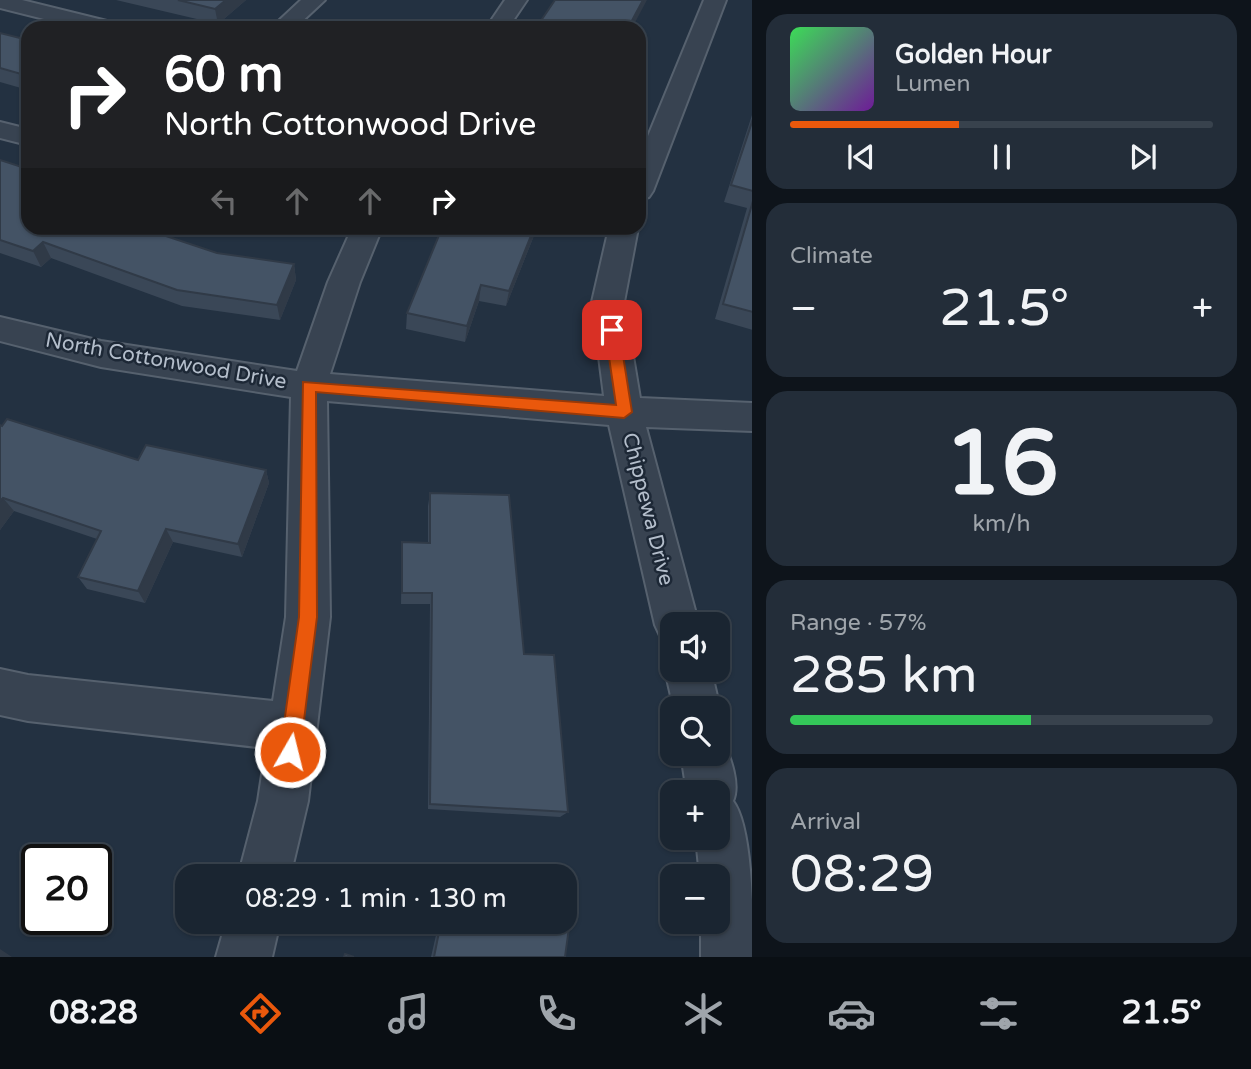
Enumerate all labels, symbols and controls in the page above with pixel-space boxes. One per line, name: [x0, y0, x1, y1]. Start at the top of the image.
text: Golden Hour: [895, 39, 1052, 70]
text: 60 m: [164, 46, 283, 105]
icon: right: [49, 49, 140, 140]
text: Lumen: [895, 70, 970, 98]
text: North Cottonwood Drive: [164, 106, 536, 144]
icon: previous: [842, 138, 880, 176]
icon: pause: [983, 138, 1021, 176]
icon: next: [1124, 138, 1162, 176]
icon: left: [205, 182, 243, 220]
icon: ahead: [278, 182, 316, 220]
icon: ahead: [351, 182, 389, 220]
icon: right: [424, 182, 462, 220]
text: Climate: [790, 242, 873, 270]
text: 21.5°: [939, 277, 1069, 340]
text: −: [790, 286, 817, 332]
text: +: [1192, 286, 1213, 332]
pin: [582, 300, 642, 360]
icon: arrive: [593, 311, 631, 349]
street label: North Cottonwood Drive: [44, 327, 289, 395]
text: 16: [944, 409, 1059, 519]
street label: Chippewa Drive: [617, 430, 679, 588]
text: km/h: [973, 510, 1030, 538]
text: Range · 57%: [790, 609, 926, 637]
map controls: [660, 612, 730, 934]
button: sound: [660, 612, 730, 682]
text: 285 km: [790, 644, 978, 707]
button: search: [660, 696, 730, 766]
position arrow: [253, 715, 327, 789]
button: +: [660, 780, 730, 850]
text: Arrival: [790, 808, 861, 836]
text: 08:29: [790, 843, 934, 906]
speed limit sign: 20: [21, 844, 112, 935]
button: −: [660, 864, 730, 934]
text: 08:29 · 1 min · 130 m: [245, 883, 507, 914]
icon: directions: [236, 989, 285, 1038]
icon: music: [384, 989, 433, 1038]
icon: phone: [532, 989, 581, 1038]
icon: climate: [679, 989, 728, 1038]
icon: car: [827, 989, 876, 1038]
icon: filters: [974, 989, 1023, 1038]
text: 08:28: [49, 994, 138, 1032]
text: 21.5°: [1122, 994, 1202, 1032]

